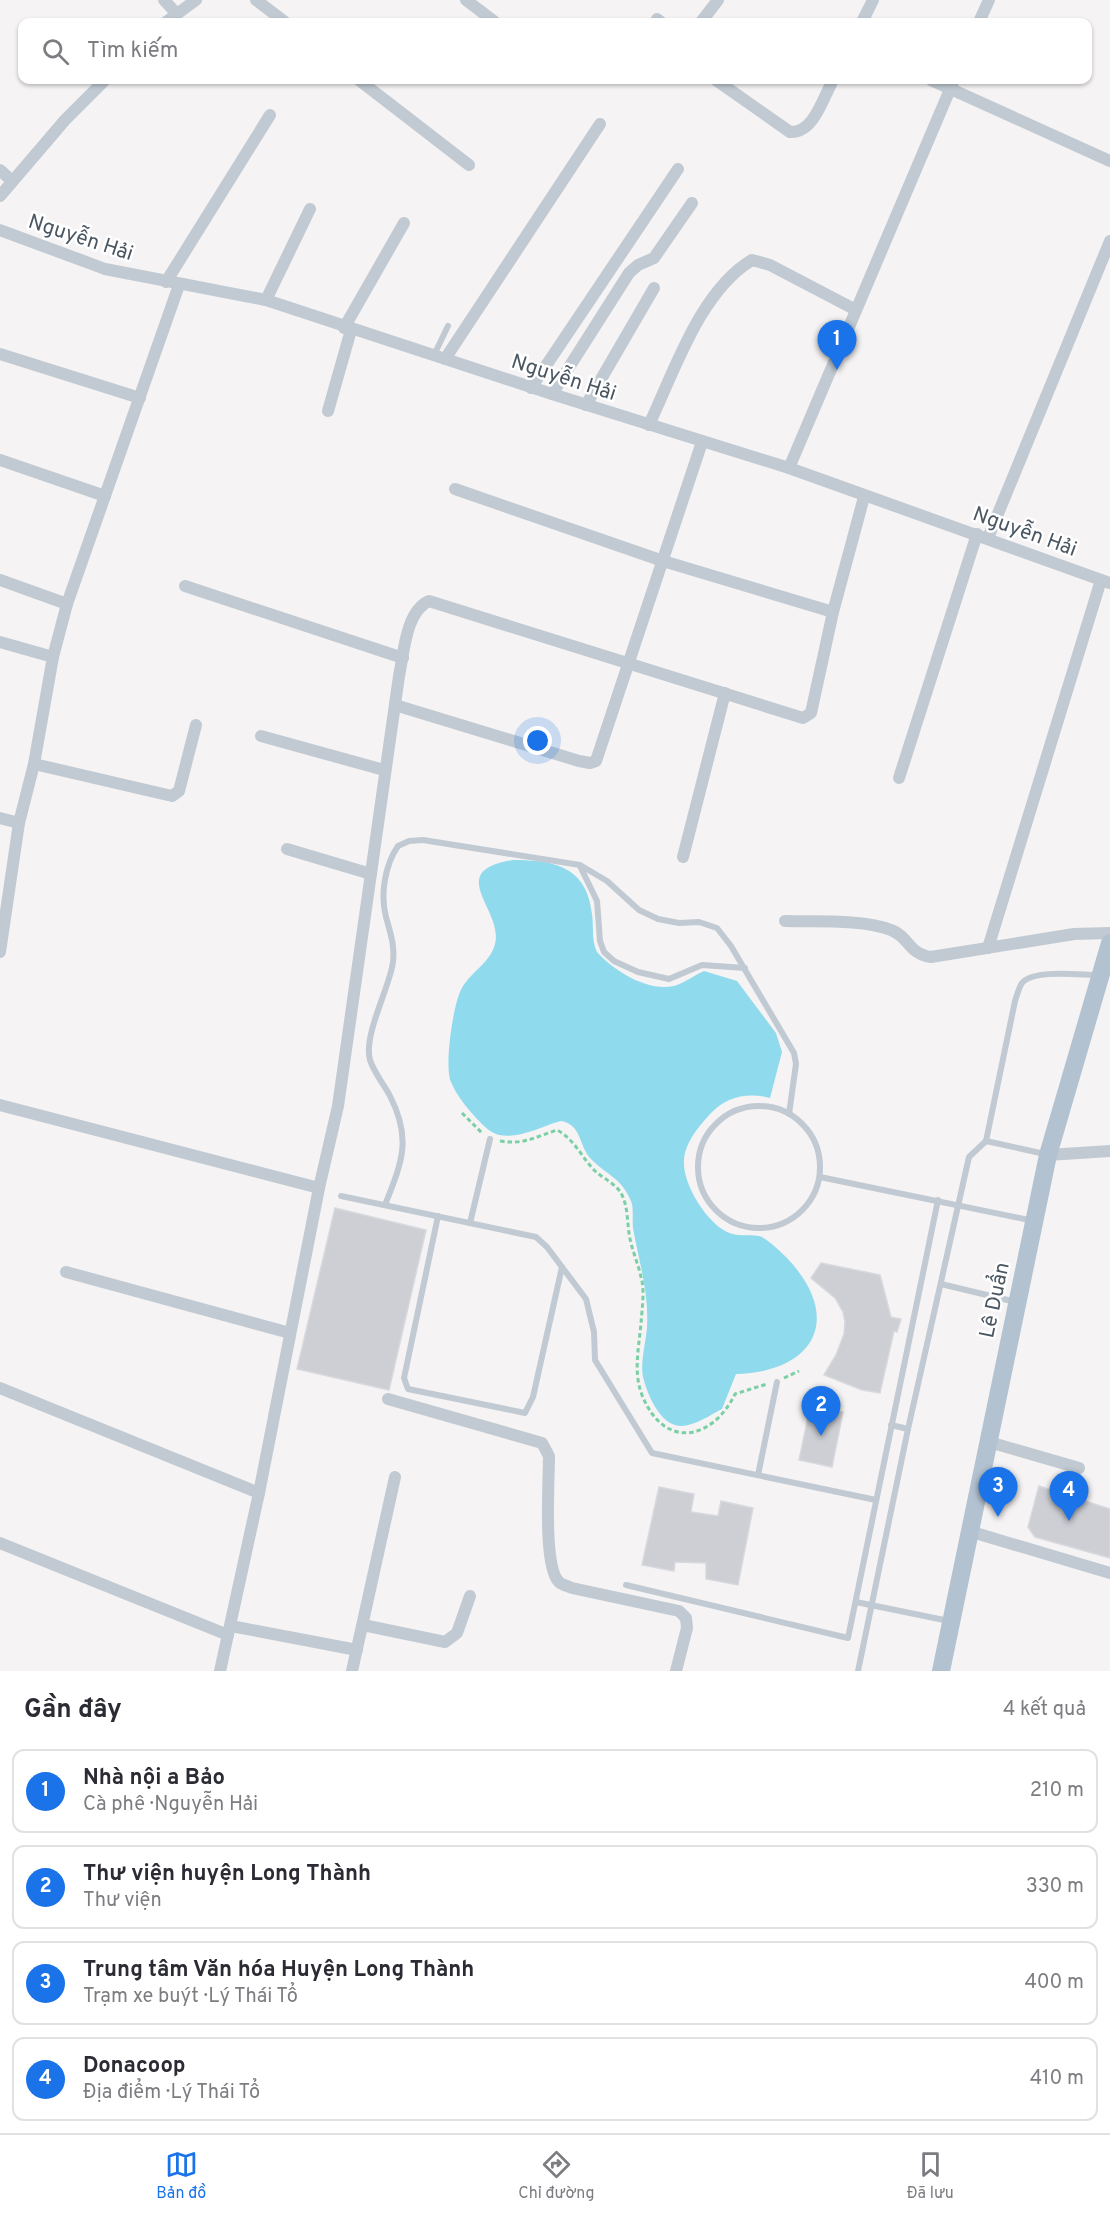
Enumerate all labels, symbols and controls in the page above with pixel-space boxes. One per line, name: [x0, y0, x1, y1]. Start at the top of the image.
search box: [18, 18, 1092, 84]
icon: search: [39, 35, 72, 68]
text: Tìm kiếm: [87, 38, 178, 65]
street label: Nguyễn Hải: [25, 208, 137, 268]
pin: 1: [818, 320, 856, 370]
street label: Nguyễn Hải: [508, 348, 620, 408]
street label: Nguyễn Hải: [969, 500, 1081, 564]
your location: [523, 726, 552, 755]
street label: Lê Duẩn: [972, 1259, 1017, 1341]
pin: 2: [802, 1386, 840, 1436]
pin: 3: [978, 1468, 1018, 1517]
pin: 4: [1050, 1472, 1088, 1521]
text: Gần đây: [24, 1694, 122, 1727]
text: 4 kết quả: [1003, 1697, 1086, 1723]
text: Nhà nội a Bảo: [83, 1765, 225, 1792]
text: 1: [42, 1778, 50, 1804]
text: 210 m: [1030, 1778, 1084, 1804]
text: Cà phê · Nguyễn Hải: [83, 1792, 258, 1818]
text: Thư viện huyện Long Thành: [83, 1861, 371, 1888]
text: 2: [39, 1874, 52, 1900]
text: 330 m: [1026, 1874, 1084, 1900]
text: Thư viện: [83, 1888, 162, 1914]
text: Trung tâm Văn hóa Huyện Long Thành: [83, 1957, 474, 1984]
text: 3: [40, 1970, 52, 1996]
text: 400 m: [1024, 1970, 1084, 1996]
text: Trạm xe buýt · Lý Thái Tổ: [83, 1984, 298, 2010]
text: Donacoop: [83, 2053, 185, 2080]
text: 4: [39, 2066, 52, 2092]
text: 410 m: [1030, 2066, 1084, 2092]
text: Địa điểm · Lý Thái Tổ: [83, 2080, 260, 2106]
tab: Bản đồ: [156, 2148, 206, 2204]
tab: Chỉ đường: [518, 2148, 595, 2204]
tab: Đã lưu: [907, 2148, 954, 2204]

